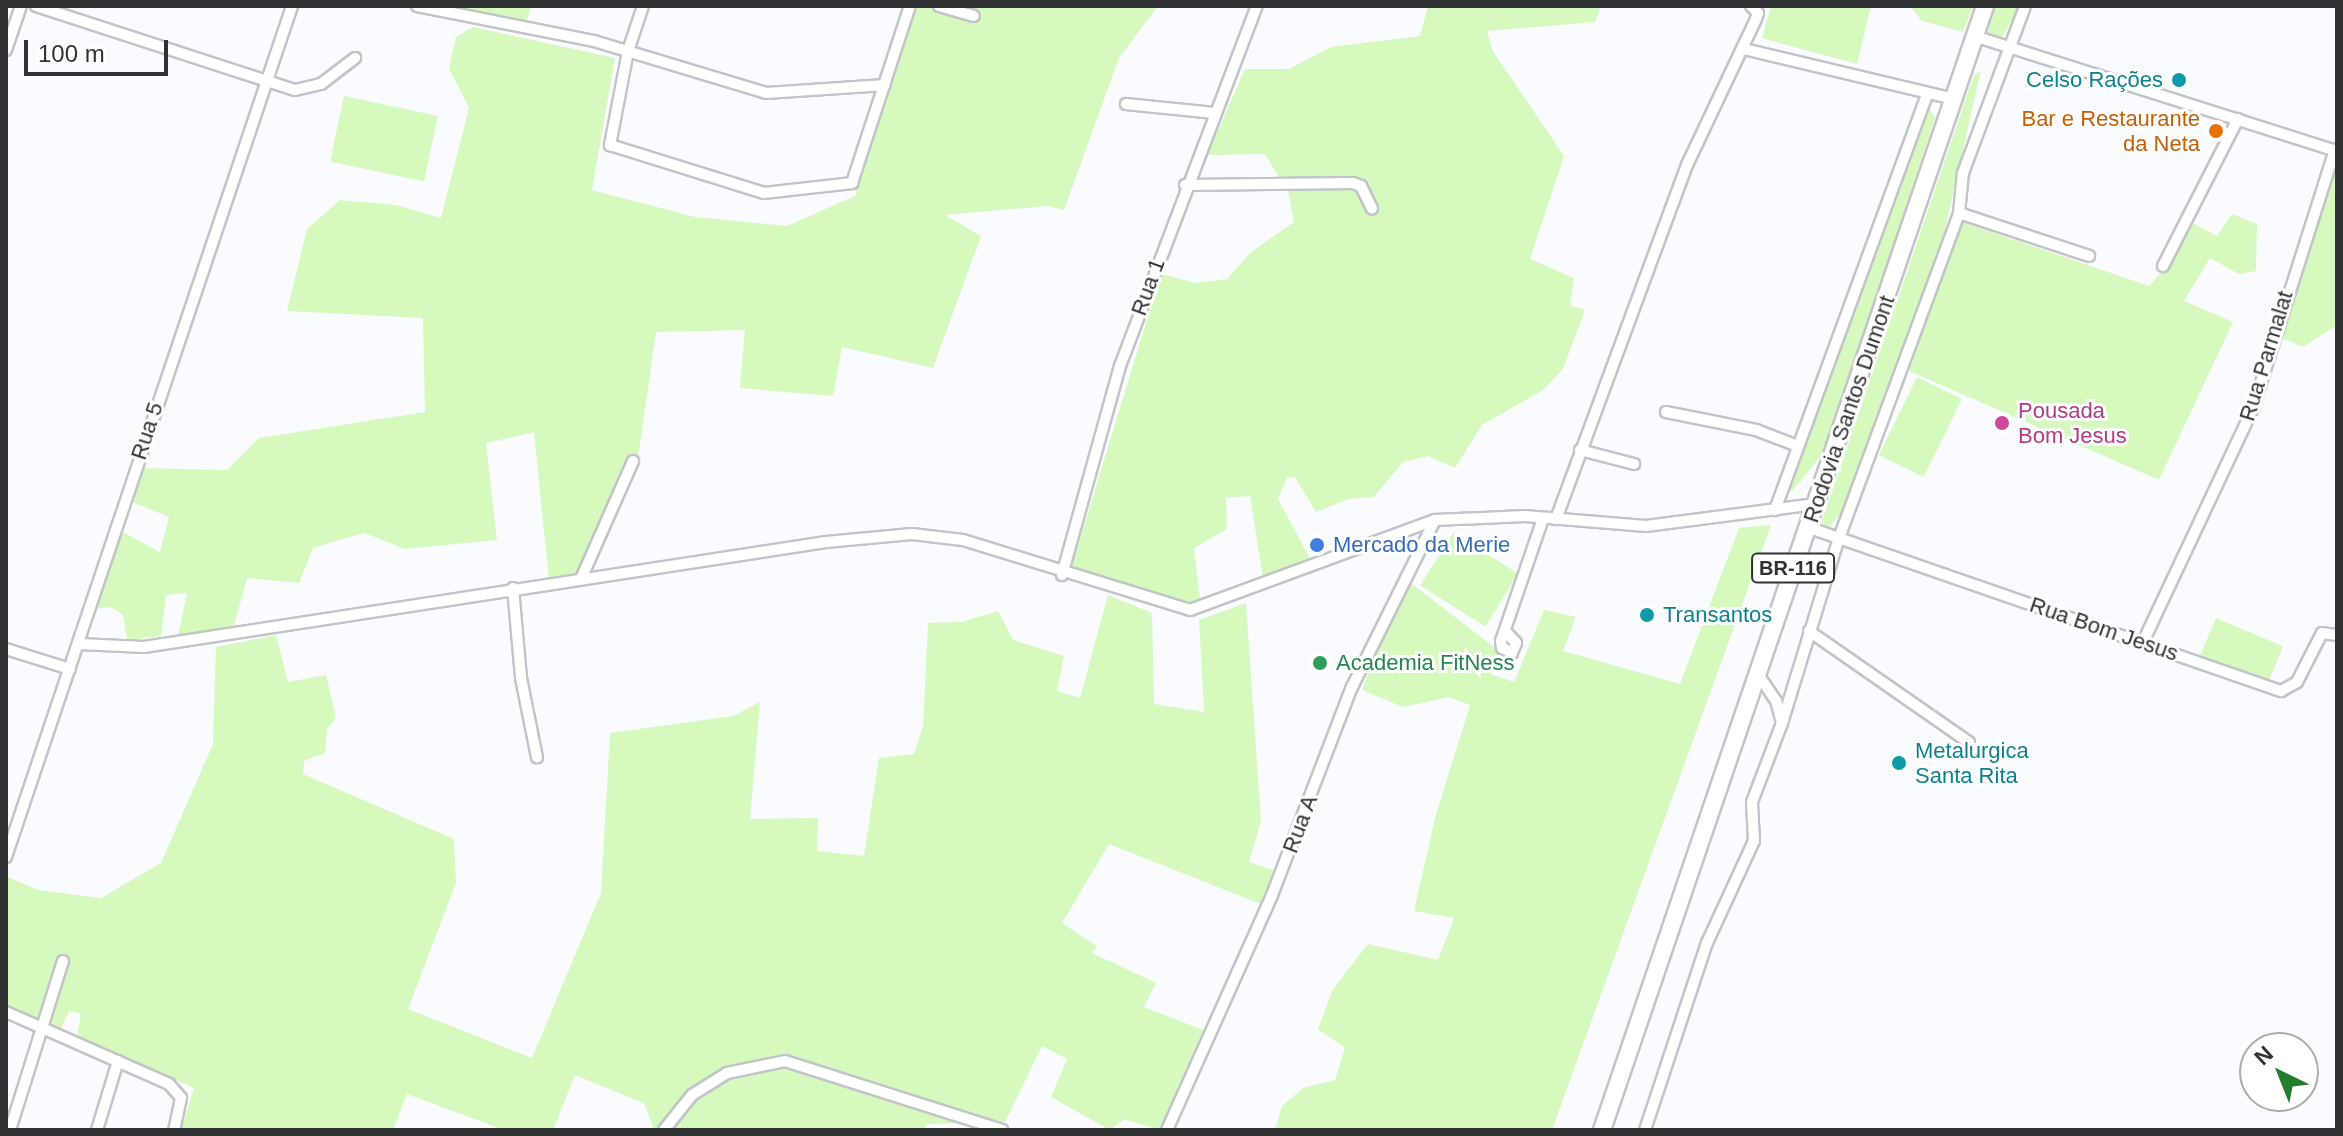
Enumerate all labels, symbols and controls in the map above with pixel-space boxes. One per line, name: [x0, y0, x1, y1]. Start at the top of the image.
scale bar: [28, 24, 172, 74]
text: 100 m: [38, 40, 105, 67]
place label: Celso Rações: [2026, 67, 2163, 93]
marker: Celso Rações: [2170, 71, 2188, 89]
place label: Bar e Restaurante da Neta: [2021, 105, 2200, 156]
marker: Bar e Restaurante da Neta: [2207, 122, 2225, 140]
street label: Rua 1: [1126, 255, 1170, 319]
street label: Rua Parmalat: [2234, 288, 2298, 424]
street label: Rodovia Santos Dumont: [1798, 292, 1900, 526]
place label: Pousada Bom Jesus: [2018, 397, 2127, 448]
street label: Rua 5: [125, 399, 169, 463]
marker: Pousada Bom Jesus: [1993, 414, 2011, 432]
place label: Mercado da Merie: [1333, 532, 1510, 558]
marker: Mercado da Merie: [1308, 536, 1326, 554]
road number: BR-116: [1751, 552, 1835, 584]
street label: Rua Bom Jesus: [2026, 591, 2182, 667]
place label: Transantos: [1663, 602, 1772, 628]
marker: Transantos: [1638, 606, 1656, 624]
place label: Academia FitNess: [1336, 650, 1515, 676]
marker: Academia FitNess: [1311, 654, 1329, 672]
place label: Metalurgica Santa Rita: [1915, 737, 2029, 788]
marker: Metalurgica Santa Rita: [1890, 754, 1908, 772]
street label: Rua A: [1277, 791, 1323, 857]
north arrow: [2239, 1032, 2319, 1112]
text: N: [2249, 1041, 2278, 1070]

